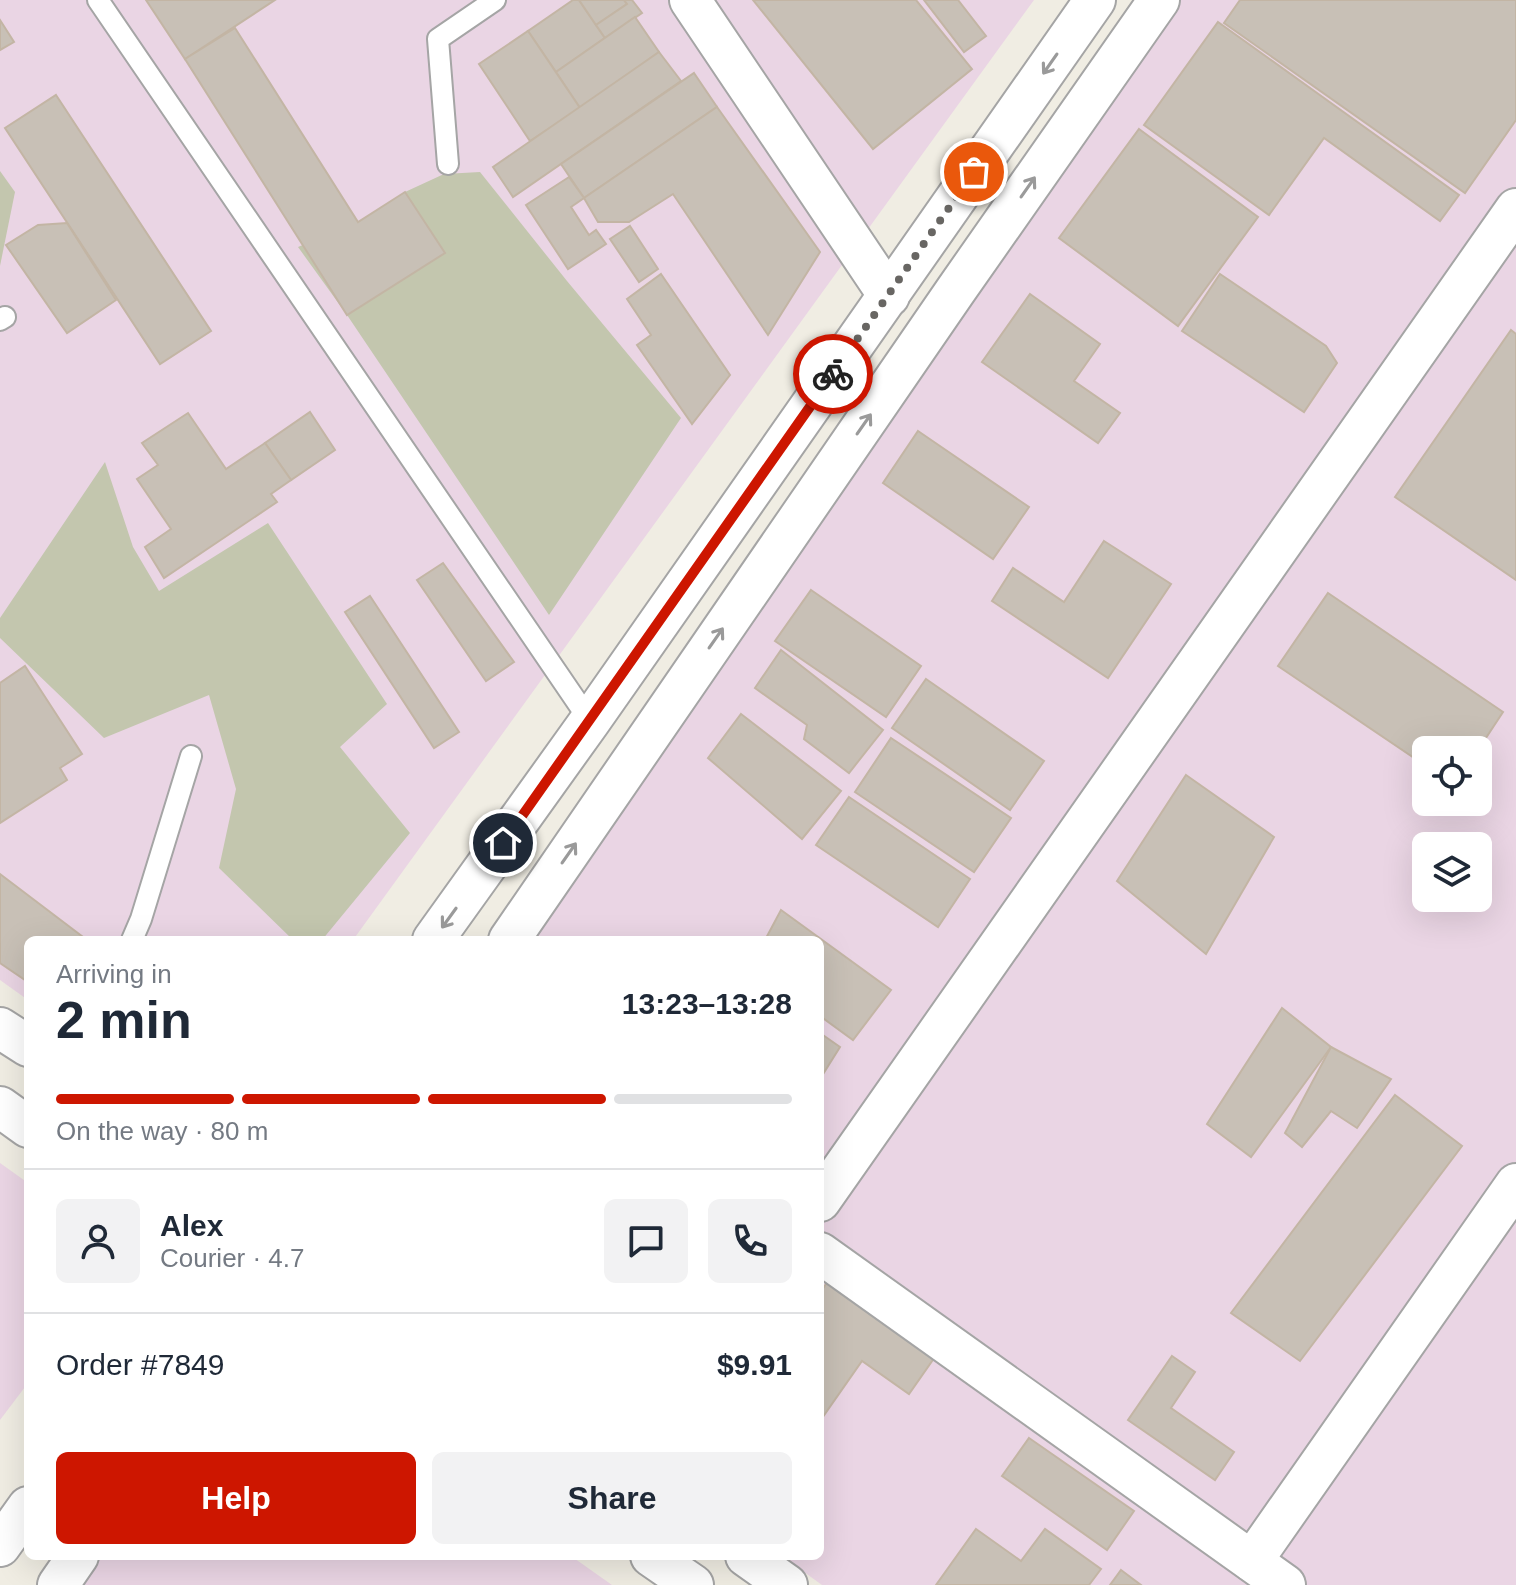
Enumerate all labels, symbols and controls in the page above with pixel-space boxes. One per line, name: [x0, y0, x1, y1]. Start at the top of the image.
one-way arrow: [1042, 53, 1059, 74]
pin: [940, 138, 1008, 206]
icon: bag: [952, 150, 996, 194]
one-way arrow: [1020, 177, 1036, 199]
courier: [793, 334, 873, 414]
icon: bike: [811, 352, 855, 396]
one-way arrow: [856, 414, 872, 436]
one-way arrow: [708, 628, 724, 650]
map controls: [1412, 736, 1492, 912]
button: locate: [1412, 736, 1492, 816]
pin: [469, 809, 537, 877]
icon: home: [481, 821, 525, 865]
button: layers: [1412, 832, 1492, 912]
one-way arrow: [561, 842, 577, 864]
one-way arrow: [441, 906, 457, 928]
text: Arriving in: [56, 959, 172, 989]
text: 13:23–13:28: [622, 987, 792, 1020]
text: 2 min: [56, 991, 192, 1049]
text: On the way · 80 m: [56, 1116, 268, 1146]
button: person: [56, 1199, 140, 1283]
button: chat: [604, 1199, 688, 1283]
button: phone: [708, 1199, 792, 1283]
text: Alex: [160, 1209, 223, 1242]
text: Courier · 4.7: [160, 1243, 305, 1273]
text: Order #7849: [56, 1348, 224, 1381]
text: $9.91: [717, 1348, 792, 1381]
button: Help: [56, 1452, 416, 1544]
button: Share: [432, 1452, 792, 1544]

